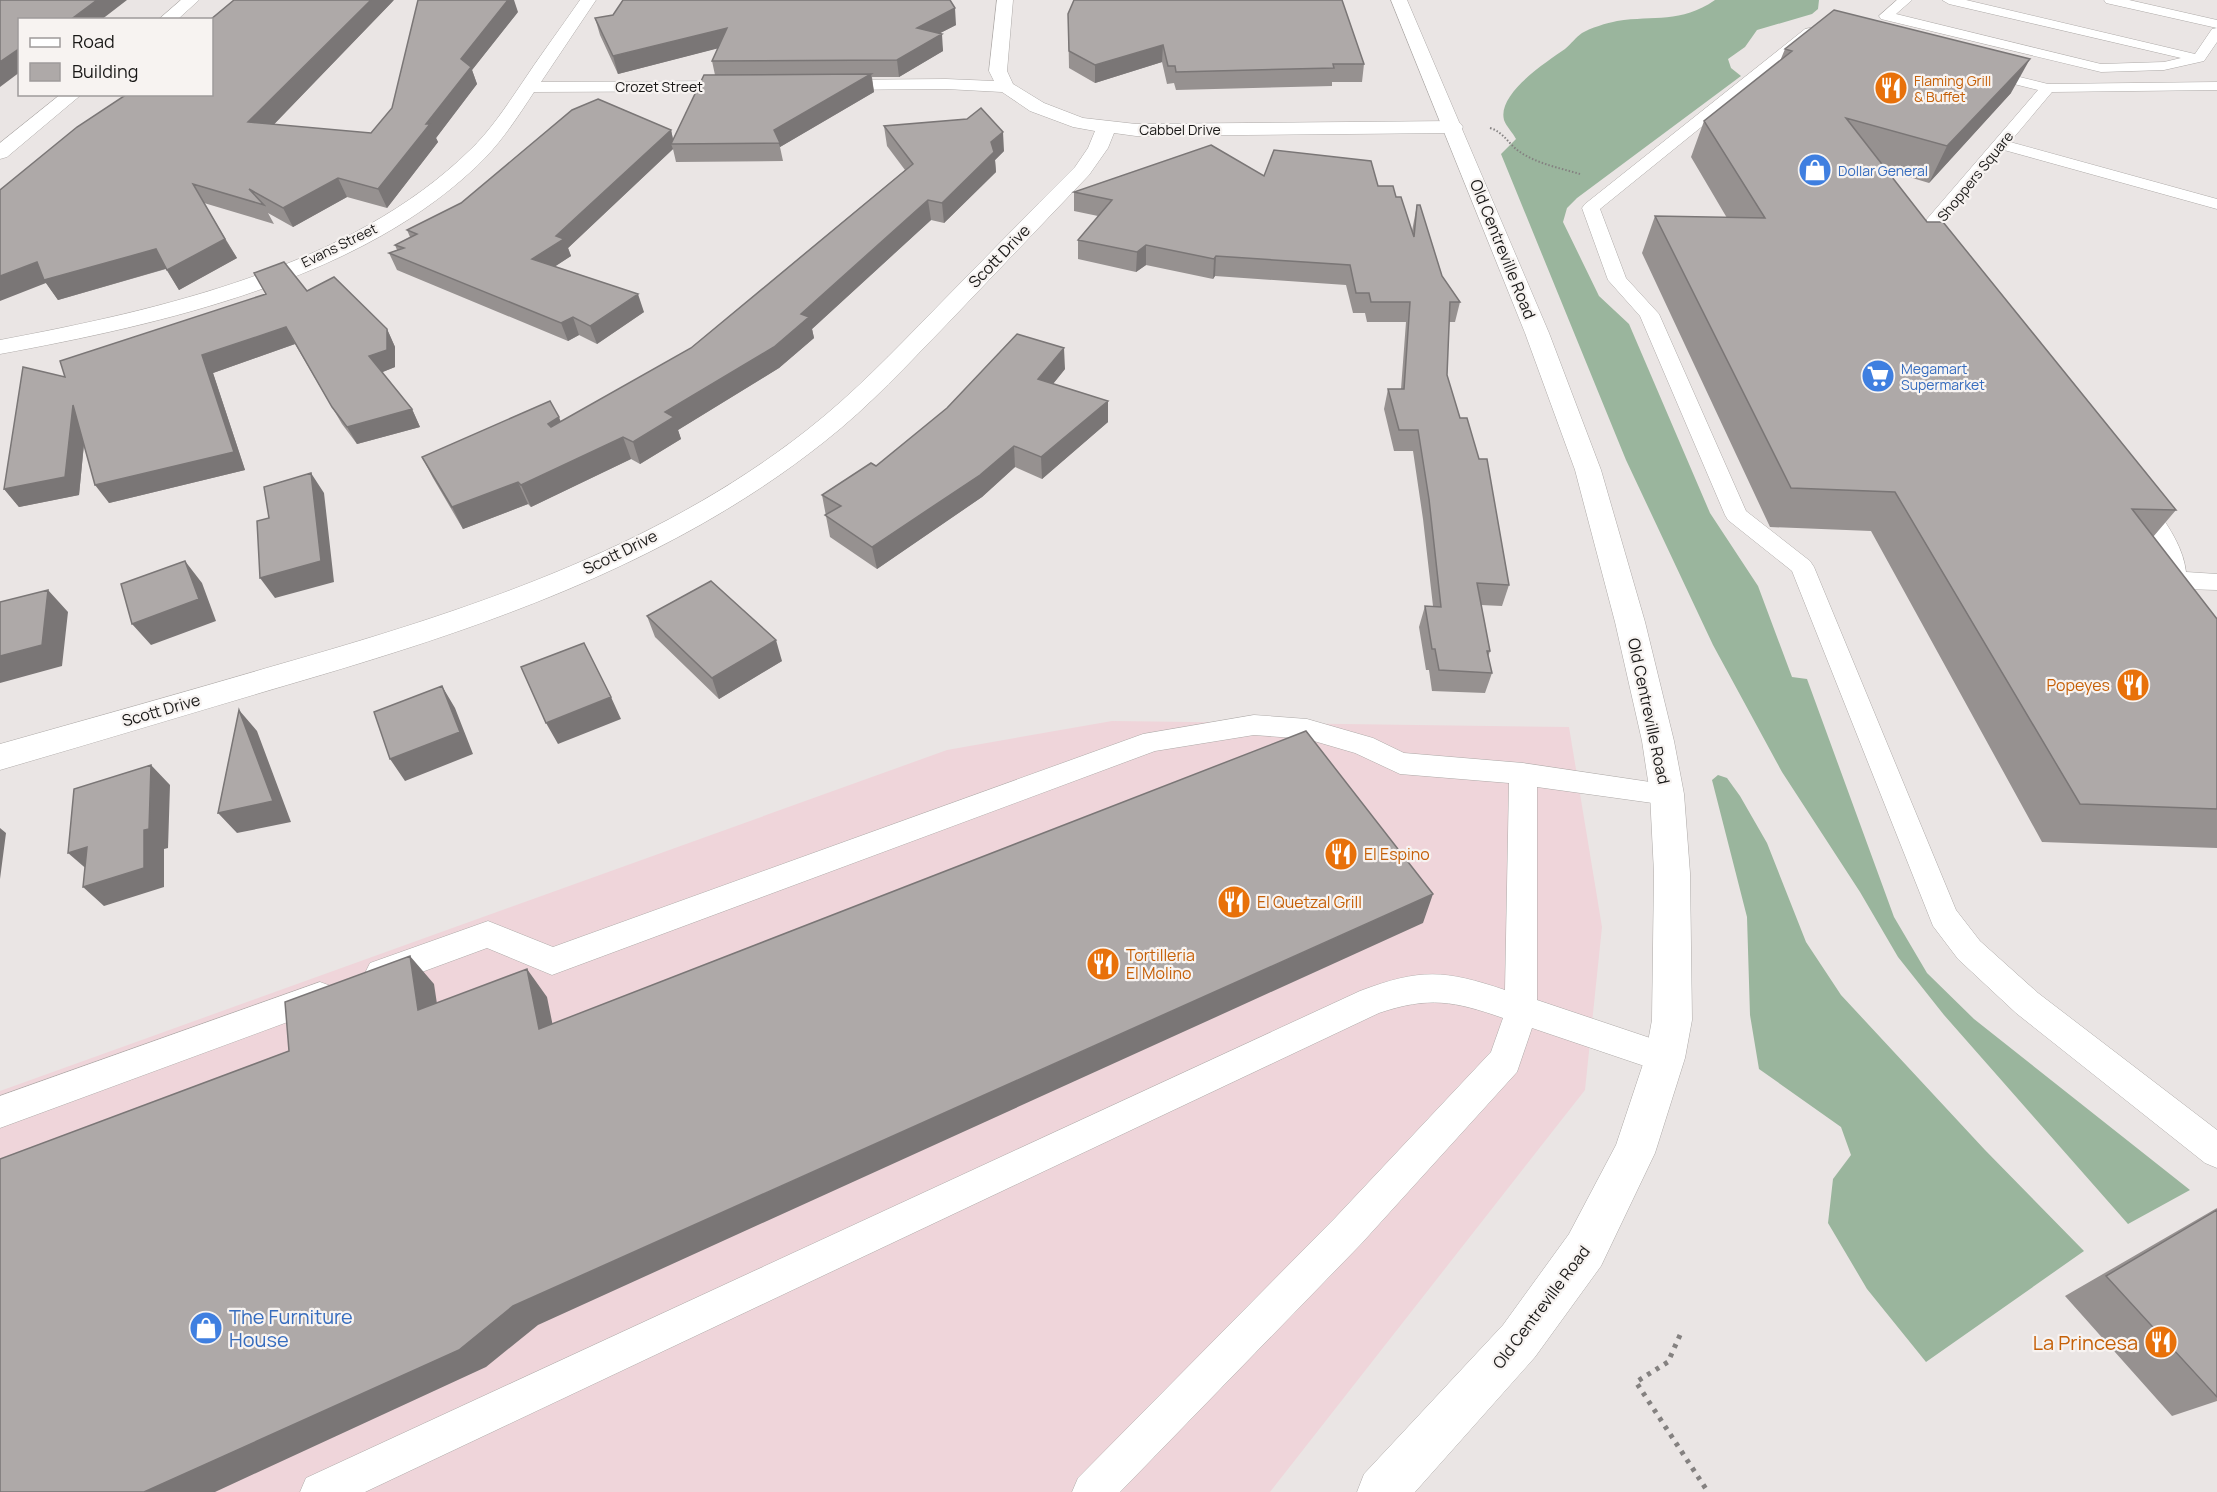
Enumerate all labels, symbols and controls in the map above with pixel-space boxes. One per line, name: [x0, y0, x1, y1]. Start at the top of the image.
legend: [18, 18, 213, 96]
text: Road: [72, 29, 115, 53]
text: Building: [72, 59, 138, 83]
restaurant icon: Flaming Grill & Buffet: [1873, 70, 1909, 106]
place label: Flaming Grill & Buffet: [1914, 71, 1991, 106]
street label: Crozet Street: [615, 77, 703, 96]
street label: Cabbel Drive: [1139, 120, 1221, 139]
street label: Shoppers Square: [1933, 127, 2017, 225]
shop icon: Dollar General: [1797, 152, 1833, 188]
place label: Dollar General: [1838, 161, 1928, 180]
street label: Old Centreville Road: [1465, 176, 1541, 322]
street label: Evans Street: [298, 218, 380, 272]
street label: Scott Drive: [963, 219, 1035, 293]
supermarket icon: Megamart Supermarket: [1860, 358, 1896, 394]
place label: Megamart Supermarket: [1901, 359, 1985, 394]
street label: Scott Drive: [579, 524, 661, 580]
street label: Old Centreville Road: [1623, 636, 1675, 786]
restaurant icon: Popeyes: [2115, 667, 2151, 703]
place label: Popeyes: [2046, 674, 2110, 696]
street label: Scott Drive: [119, 688, 203, 732]
restaurant icon: El Espino: [1323, 836, 1359, 872]
place label: El Espino: [1364, 843, 1430, 865]
restaurant icon: El Quetzal Grill: [1216, 884, 1252, 920]
place label: El Quetzal Grill: [1257, 891, 1362, 913]
place label: Tortilleria El Molino: [1126, 944, 1195, 984]
restaurant icon: Tortilleria El Molino: [1085, 946, 1121, 982]
street label: Old Centreville Road: [1487, 1241, 1595, 1373]
place label: The Furniture House: [229, 1303, 353, 1353]
shop icon: The Furniture House: [188, 1310, 224, 1346]
restaurant icon: La Princesa: [2143, 1324, 2179, 1360]
place label: La Princesa: [2033, 1329, 2138, 1356]

